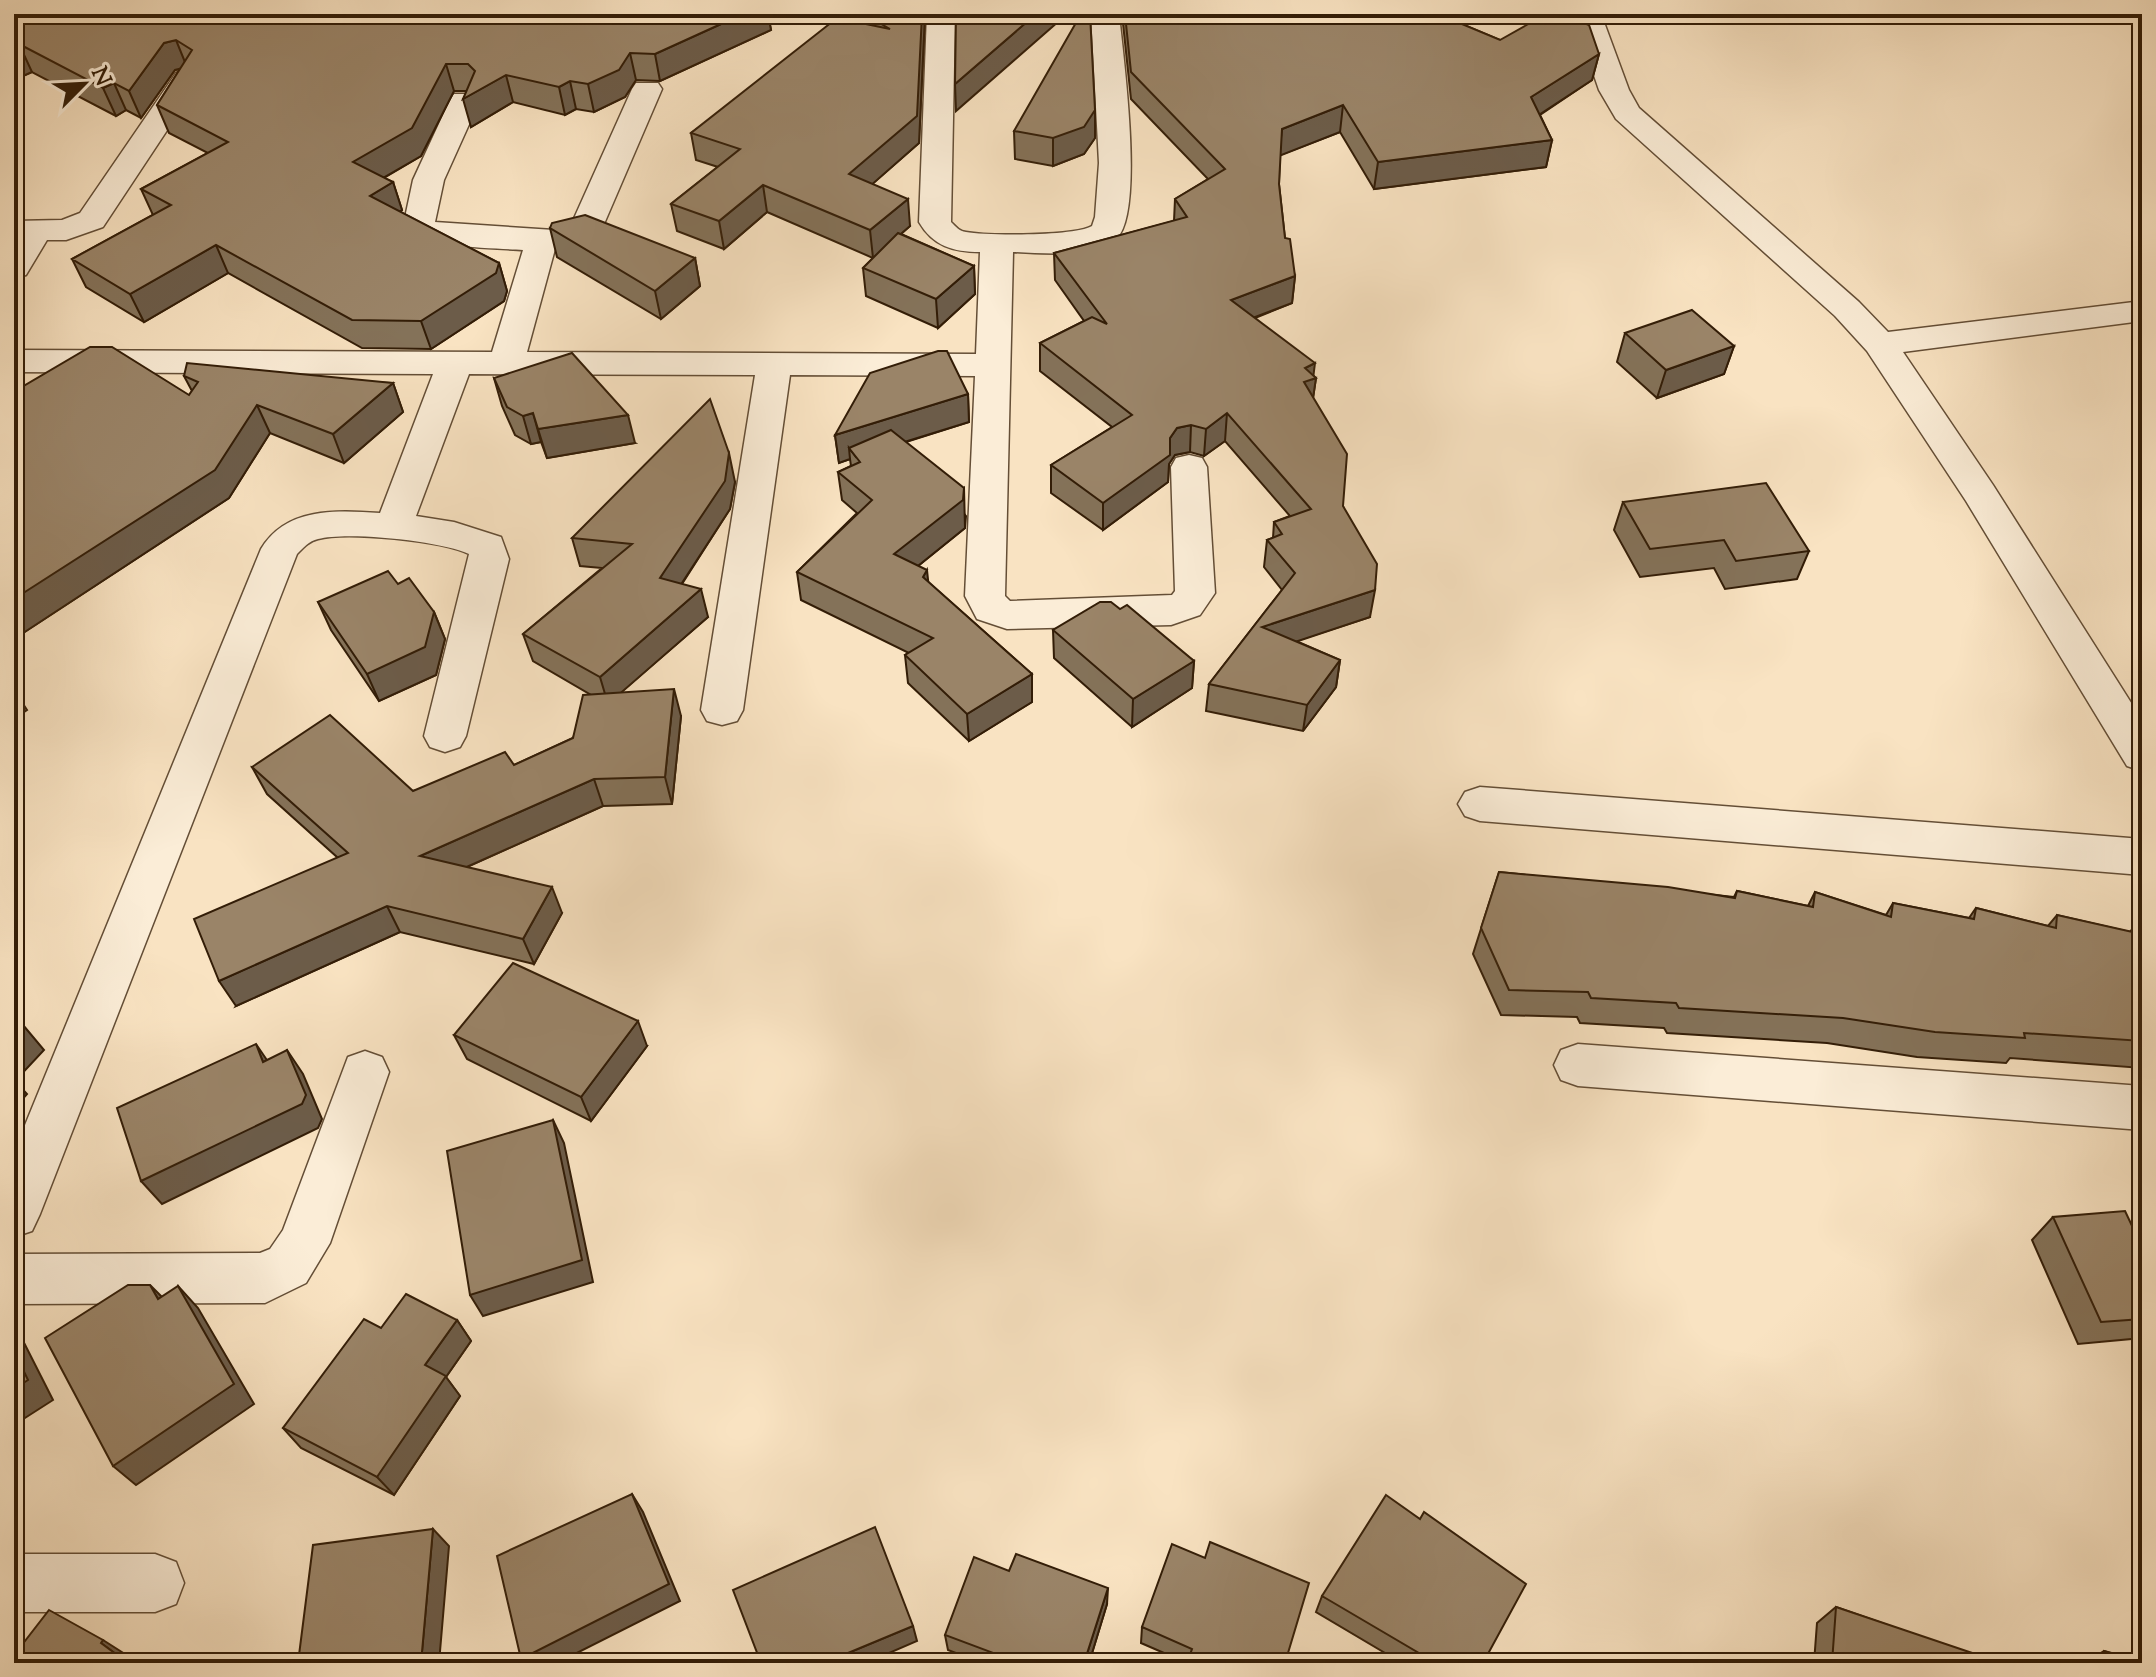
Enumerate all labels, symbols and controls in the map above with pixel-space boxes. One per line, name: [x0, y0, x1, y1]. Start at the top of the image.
north arrow: [44, 44, 124, 124]
text: N: [81, 63, 118, 92]

